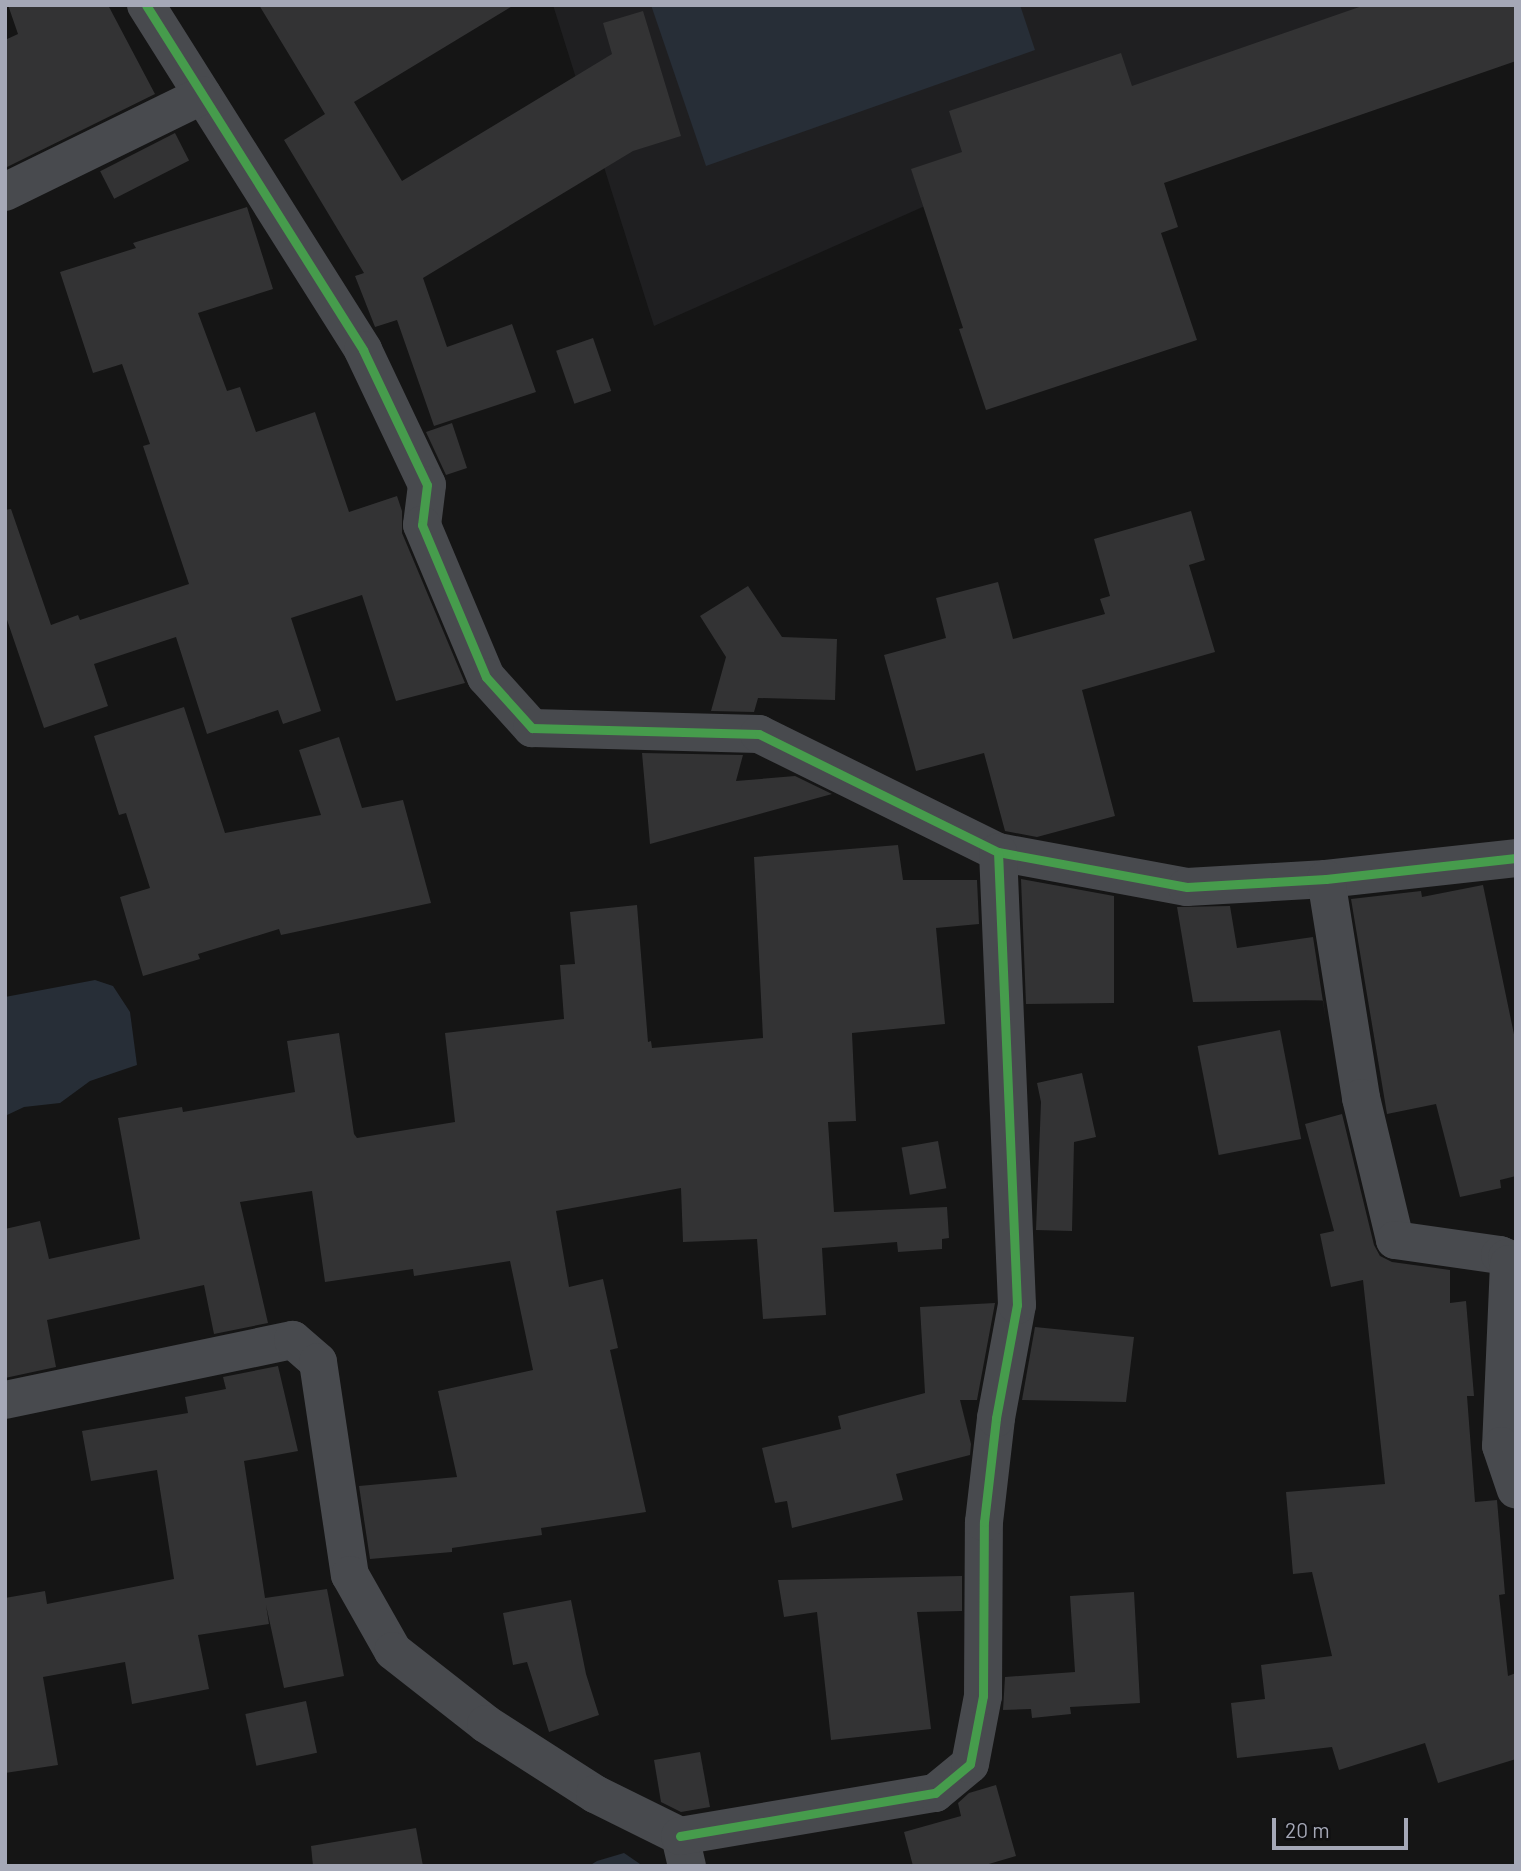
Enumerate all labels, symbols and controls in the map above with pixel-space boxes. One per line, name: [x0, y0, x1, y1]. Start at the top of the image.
scale bar: [1276, 1804, 1412, 1848]
text: 20 m: [1285, 1817, 1330, 1842]

